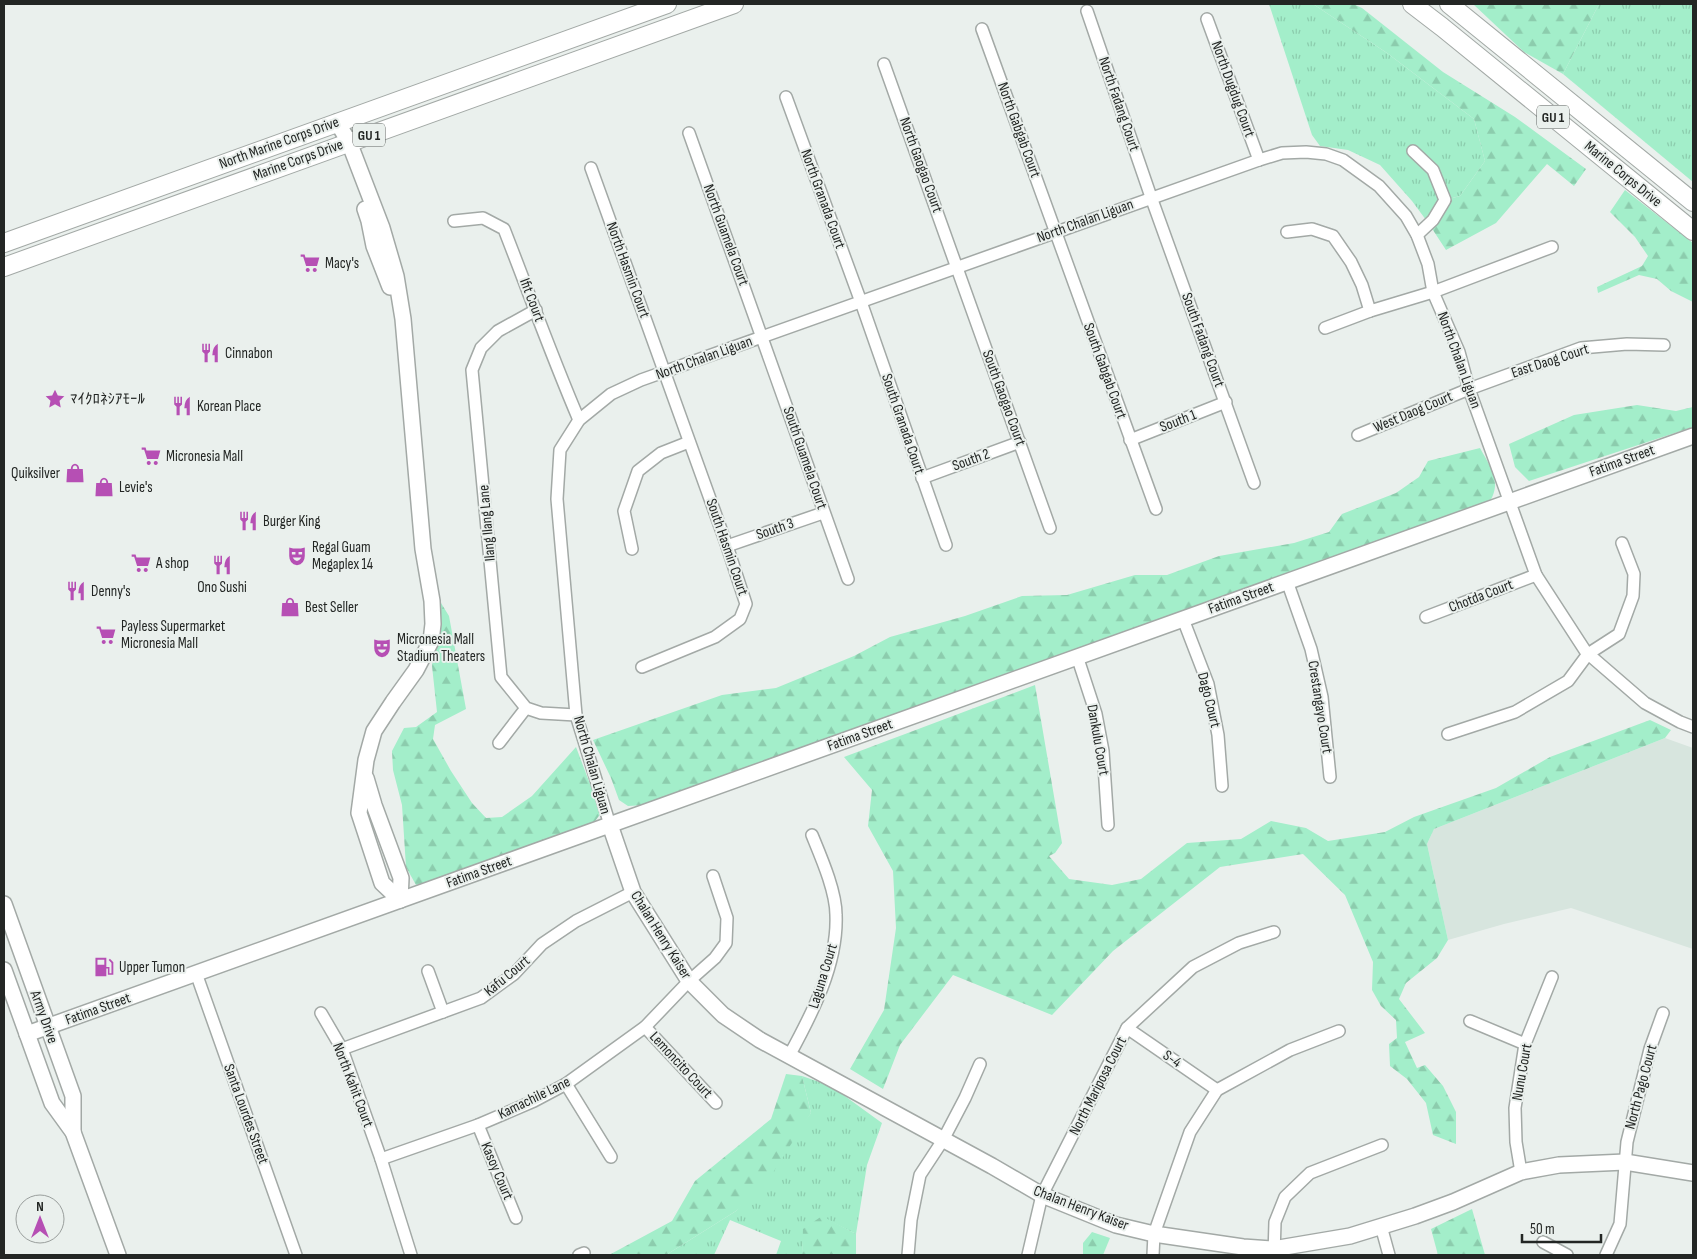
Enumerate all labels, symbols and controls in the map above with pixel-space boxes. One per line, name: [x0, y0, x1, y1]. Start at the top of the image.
street label: North Dugdug Court: [1207, 38, 1259, 140]
street label: North Fadang Court: [1094, 54, 1144, 154]
street label: North Gabgab Court: [993, 80, 1045, 181]
road number: GU 1: [1537, 105, 1569, 128]
street label: North Marine Corps Drive: [217, 113, 341, 173]
street label: North Gaogao Court: [895, 115, 947, 216]
road number: GU 1: [353, 124, 385, 146]
street label: Marine Corps Drive: [251, 135, 345, 185]
street label: Marine Corps Drive: [1580, 137, 1666, 211]
street label: North Granada Court: [796, 147, 850, 252]
street label: North Guamela Court: [699, 182, 753, 289]
street label: North Chalan Liguan: [1034, 195, 1136, 247]
street label: North Hasmin Court: [602, 220, 654, 321]
supermarket icon: Macy's: [299, 252, 321, 274]
place label: Macy's: [325, 254, 359, 273]
street label: Ifit Court: [515, 275, 549, 325]
street label: South Fadang Court: [1177, 290, 1229, 390]
street label: North Chalan Liguan: [1433, 309, 1485, 411]
street label: South Gabgab Court: [1079, 321, 1131, 422]
street label: North Chalan Liguan: [653, 332, 755, 384]
street label: East Daog Court: [1509, 339, 1592, 382]
restaurant icon: Cinnabon: [199, 342, 221, 364]
place label: Cinnabon: [225, 344, 273, 363]
street label: South Gaogao Court: [978, 348, 1030, 449]
street label: South Granada Court: [877, 371, 929, 477]
street label: West Daog Court: [1371, 387, 1456, 437]
place icon: ﾏｲｸﾛﾈｼｱﾓｰﾙ: [44, 388, 66, 410]
place label: ﾏｲｸﾛﾈｼｱﾓｰﾙ: [70, 390, 146, 409]
restaurant icon: Korean Place: [171, 395, 193, 417]
place label: Korean Place: [197, 397, 261, 416]
street label: South Guamela Court: [779, 404, 832, 512]
street label: South 1: [1157, 405, 1200, 437]
street label: Fatima Street: [1587, 440, 1658, 482]
street label: South 2: [950, 444, 992, 476]
supermarket icon: Micronesia Mall: [140, 445, 162, 467]
place label: Micronesia Mall: [166, 447, 243, 466]
shop icon: Quiksilver: [64, 462, 86, 484]
place label: Quiksilver: [11, 464, 61, 483]
shop icon: Levie's: [93, 476, 115, 498]
place label: Levie's: [119, 478, 153, 497]
street label: Ilang Ilang Lane: [474, 484, 500, 562]
street label: South Hasmin Court: [702, 496, 753, 598]
restaurant icon: Burger King: [237, 510, 259, 532]
place label: Burger King: [263, 512, 321, 531]
street label: South 3: [754, 514, 796, 544]
place label: Regal Guam Megaplex 14: [312, 538, 373, 574]
theatre icon: Regal Guam Megaplex 14: [286, 545, 308, 567]
supermarket icon: A shop: [130, 552, 152, 574]
place label: A shop: [155, 554, 189, 573]
restaurant icon: Ono Sushi: [211, 554, 233, 576]
street label: Chotda Court: [1446, 575, 1516, 617]
street label: Fatima Street: [1206, 577, 1277, 619]
place label: Ono Sushi: [197, 578, 247, 597]
restaurant icon: Denny's: [65, 580, 87, 602]
place label: Denny's: [91, 582, 131, 601]
shop icon: Best Seller: [279, 596, 301, 618]
place label: Best Seller: [305, 598, 359, 617]
place label: Payless Supermarket Micronesia Mall: [121, 617, 226, 653]
supermarket icon: Payless Supermarket Micronesia Mall: [95, 624, 117, 646]
place label: Micronesia Mall Stadium Theaters: [397, 630, 485, 666]
theatre icon: Micronesia Mall Stadium Theaters: [371, 637, 393, 659]
street label: Crestangayo Court: [1303, 659, 1337, 755]
street label: Dago Court: [1193, 670, 1225, 730]
street label: Dankulu Court: [1082, 703, 1114, 777]
street label: North Chalan Liguan: [569, 714, 615, 816]
street label: Fatima Street: [825, 714, 896, 756]
street label: Fatima Street: [444, 851, 515, 893]
street label: Chalan Henry Kaiser: [626, 887, 696, 983]
street label: Laguna Court: [804, 941, 842, 1011]
street label: Kafu Court: [480, 951, 534, 1001]
fuel station icon: Upper Tumon: [93, 956, 115, 978]
place label: Upper Tumon: [119, 958, 185, 977]
street label: Army Drive: [25, 987, 62, 1046]
street label: Fatima Street: [63, 988, 134, 1030]
street label: Lemoncito Court: [645, 1028, 717, 1103]
street label: North Mariposa Court: [1065, 1033, 1131, 1138]
street label: North Kahit Court: [328, 1040, 378, 1130]
street label: Nunu Court: [1508, 1042, 1536, 1102]
street label: North Pago Court: [1621, 1042, 1662, 1131]
street label: S-4: [1159, 1046, 1185, 1072]
street label: Santa Lourdes Street: [219, 1061, 273, 1167]
street label: Kamachile Lane: [495, 1072, 573, 1124]
street label: Kasoy Court: [476, 1139, 518, 1203]
street label: Chalan Henry Kaiser: [1031, 1181, 1132, 1235]
north arrow: [15, 1194, 65, 1244]
text: N: [36, 1198, 44, 1215]
scale bar: [1522, 1212, 1601, 1244]
text: 50 m: [1530, 1220, 1555, 1239]

